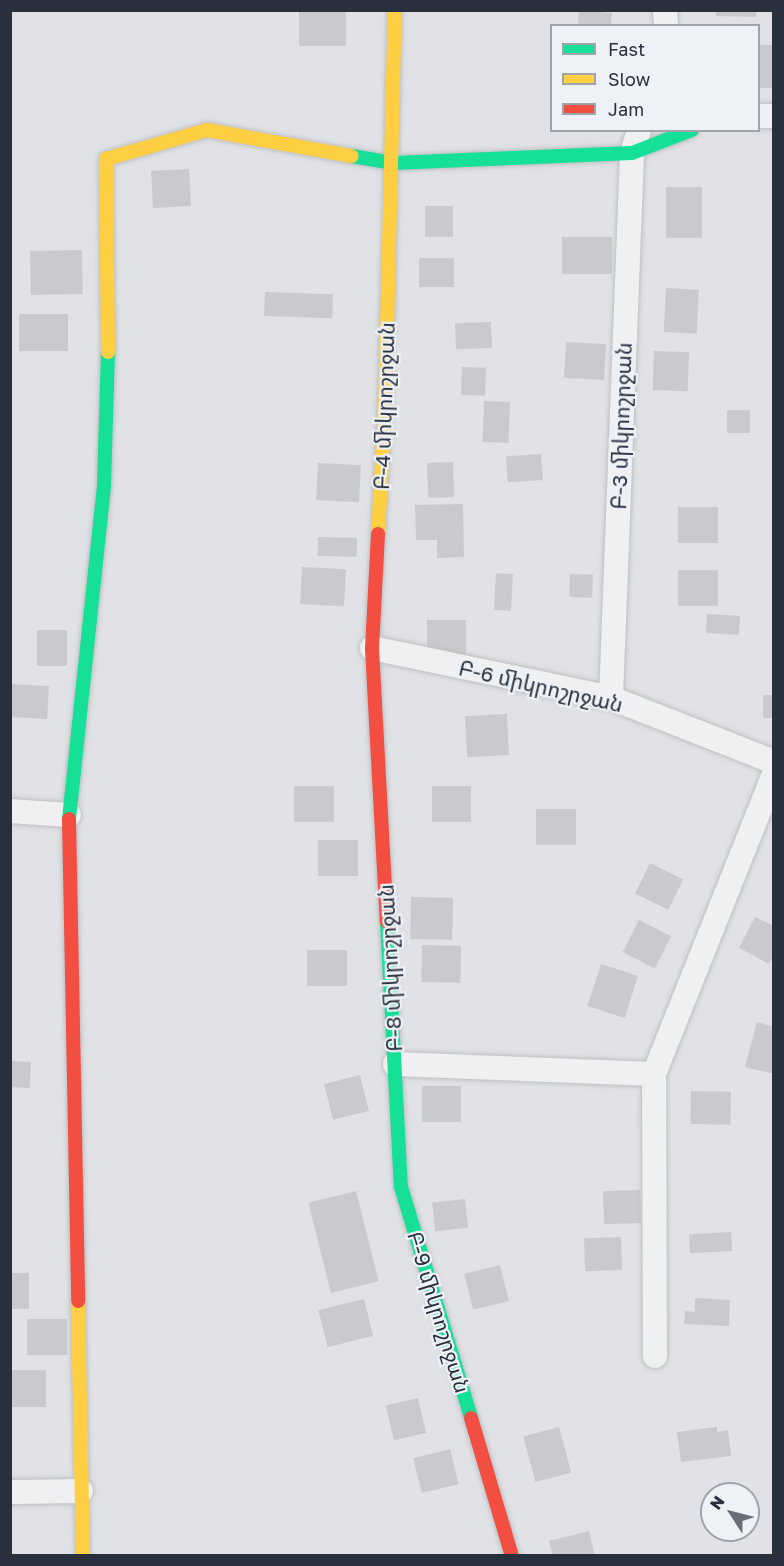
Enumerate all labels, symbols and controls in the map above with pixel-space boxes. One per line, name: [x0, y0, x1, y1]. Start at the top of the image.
legend: [550, 24, 760, 132]
text: Fast: [608, 38, 645, 60]
text: Slow: [608, 68, 650, 90]
text: Jam: [608, 98, 644, 120]
street label: Բ-4 միկրոշրջան: [368, 322, 400, 490]
street label: Բ-3 միկրոշրջան: [605, 342, 637, 510]
street label: Բ-6 միկրոշրջան: [456, 655, 626, 717]
street label: Բ-8 միկրոշրջան: [373, 884, 407, 1052]
street label: Բ-9 միկրոշրջան: [402, 1228, 476, 1396]
north arrow: [700, 1482, 760, 1542]
text: N: [705, 1492, 729, 1513]

